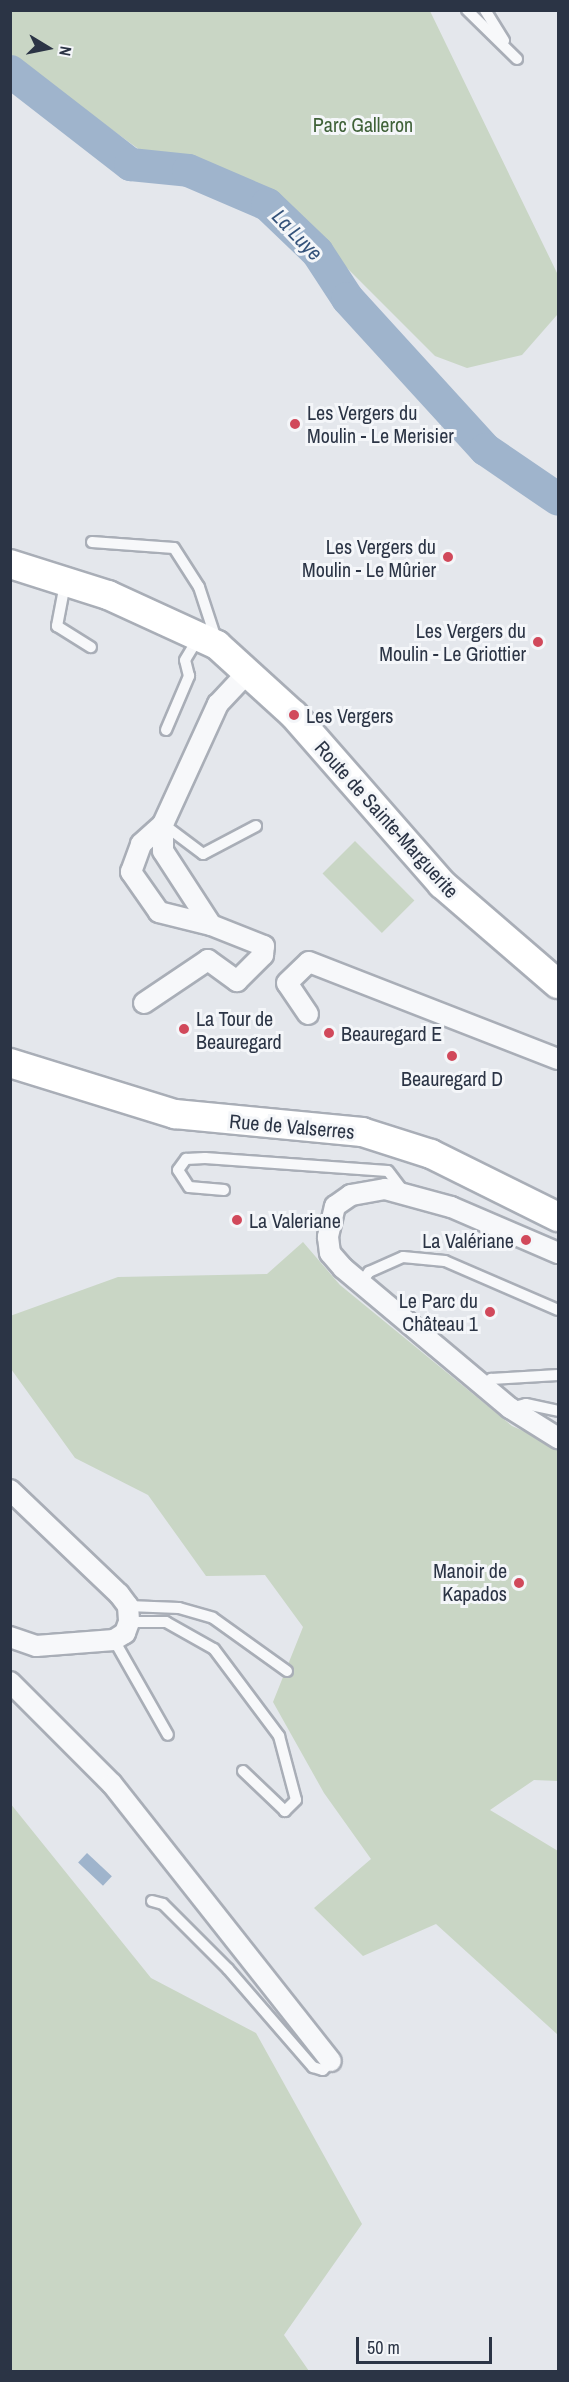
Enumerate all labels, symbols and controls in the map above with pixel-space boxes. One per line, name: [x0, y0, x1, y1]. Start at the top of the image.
north arrow: [18, 18, 78, 78]
text: N: [54, 45, 77, 58]
park label: Parc Galleron: [313, 112, 413, 136]
water label: La Luye: [267, 204, 327, 266]
place label: Les Vergers du Moulin - Le Merisier: [307, 400, 454, 447]
marker: Les Vergers du Moulin - Le Merisier: [288, 417, 302, 431]
place label: Les Vergers du Moulin - Le Mûrier: [302, 534, 436, 581]
marker: Les Vergers du Moulin - Le Mûrier: [441, 550, 455, 564]
place label: Les Vergers du Moulin - Le Griottier: [379, 618, 526, 665]
marker: Les Vergers du Moulin - Le Griottier: [531, 635, 545, 649]
place label: Les Vergers: [306, 703, 394, 727]
marker: Les Vergers: [287, 708, 301, 722]
street label: Route de Sainte-Marguerite: [310, 735, 464, 903]
place label: La Tour de Beauregard: [196, 1006, 282, 1053]
place label: Beauregard E: [341, 1021, 442, 1045]
marker: La Tour de Beauregard: [177, 1022, 191, 1036]
marker: Beauregard E: [322, 1026, 336, 1040]
marker: Beauregard D: [445, 1049, 459, 1063]
place label: Beauregard D: [401, 1066, 503, 1090]
street label: Rue de Valserres: [228, 1109, 356, 1143]
place label: La Valeriane: [249, 1208, 341, 1232]
marker: La Valeriane: [230, 1213, 244, 1227]
place label: La Valériane: [422, 1228, 514, 1252]
marker: La Valériane: [519, 1233, 533, 1247]
place label: Le Parc du Château 1: [399, 1288, 478, 1335]
marker: Le Parc du Château 1: [483, 1305, 497, 1319]
place label: Manoir de Kapados: [433, 1559, 507, 1606]
marker: Manoir de Kapados: [512, 1576, 526, 1590]
scale bar: [359, 2325, 496, 2363]
text: 50 m: [367, 2335, 400, 2360]

